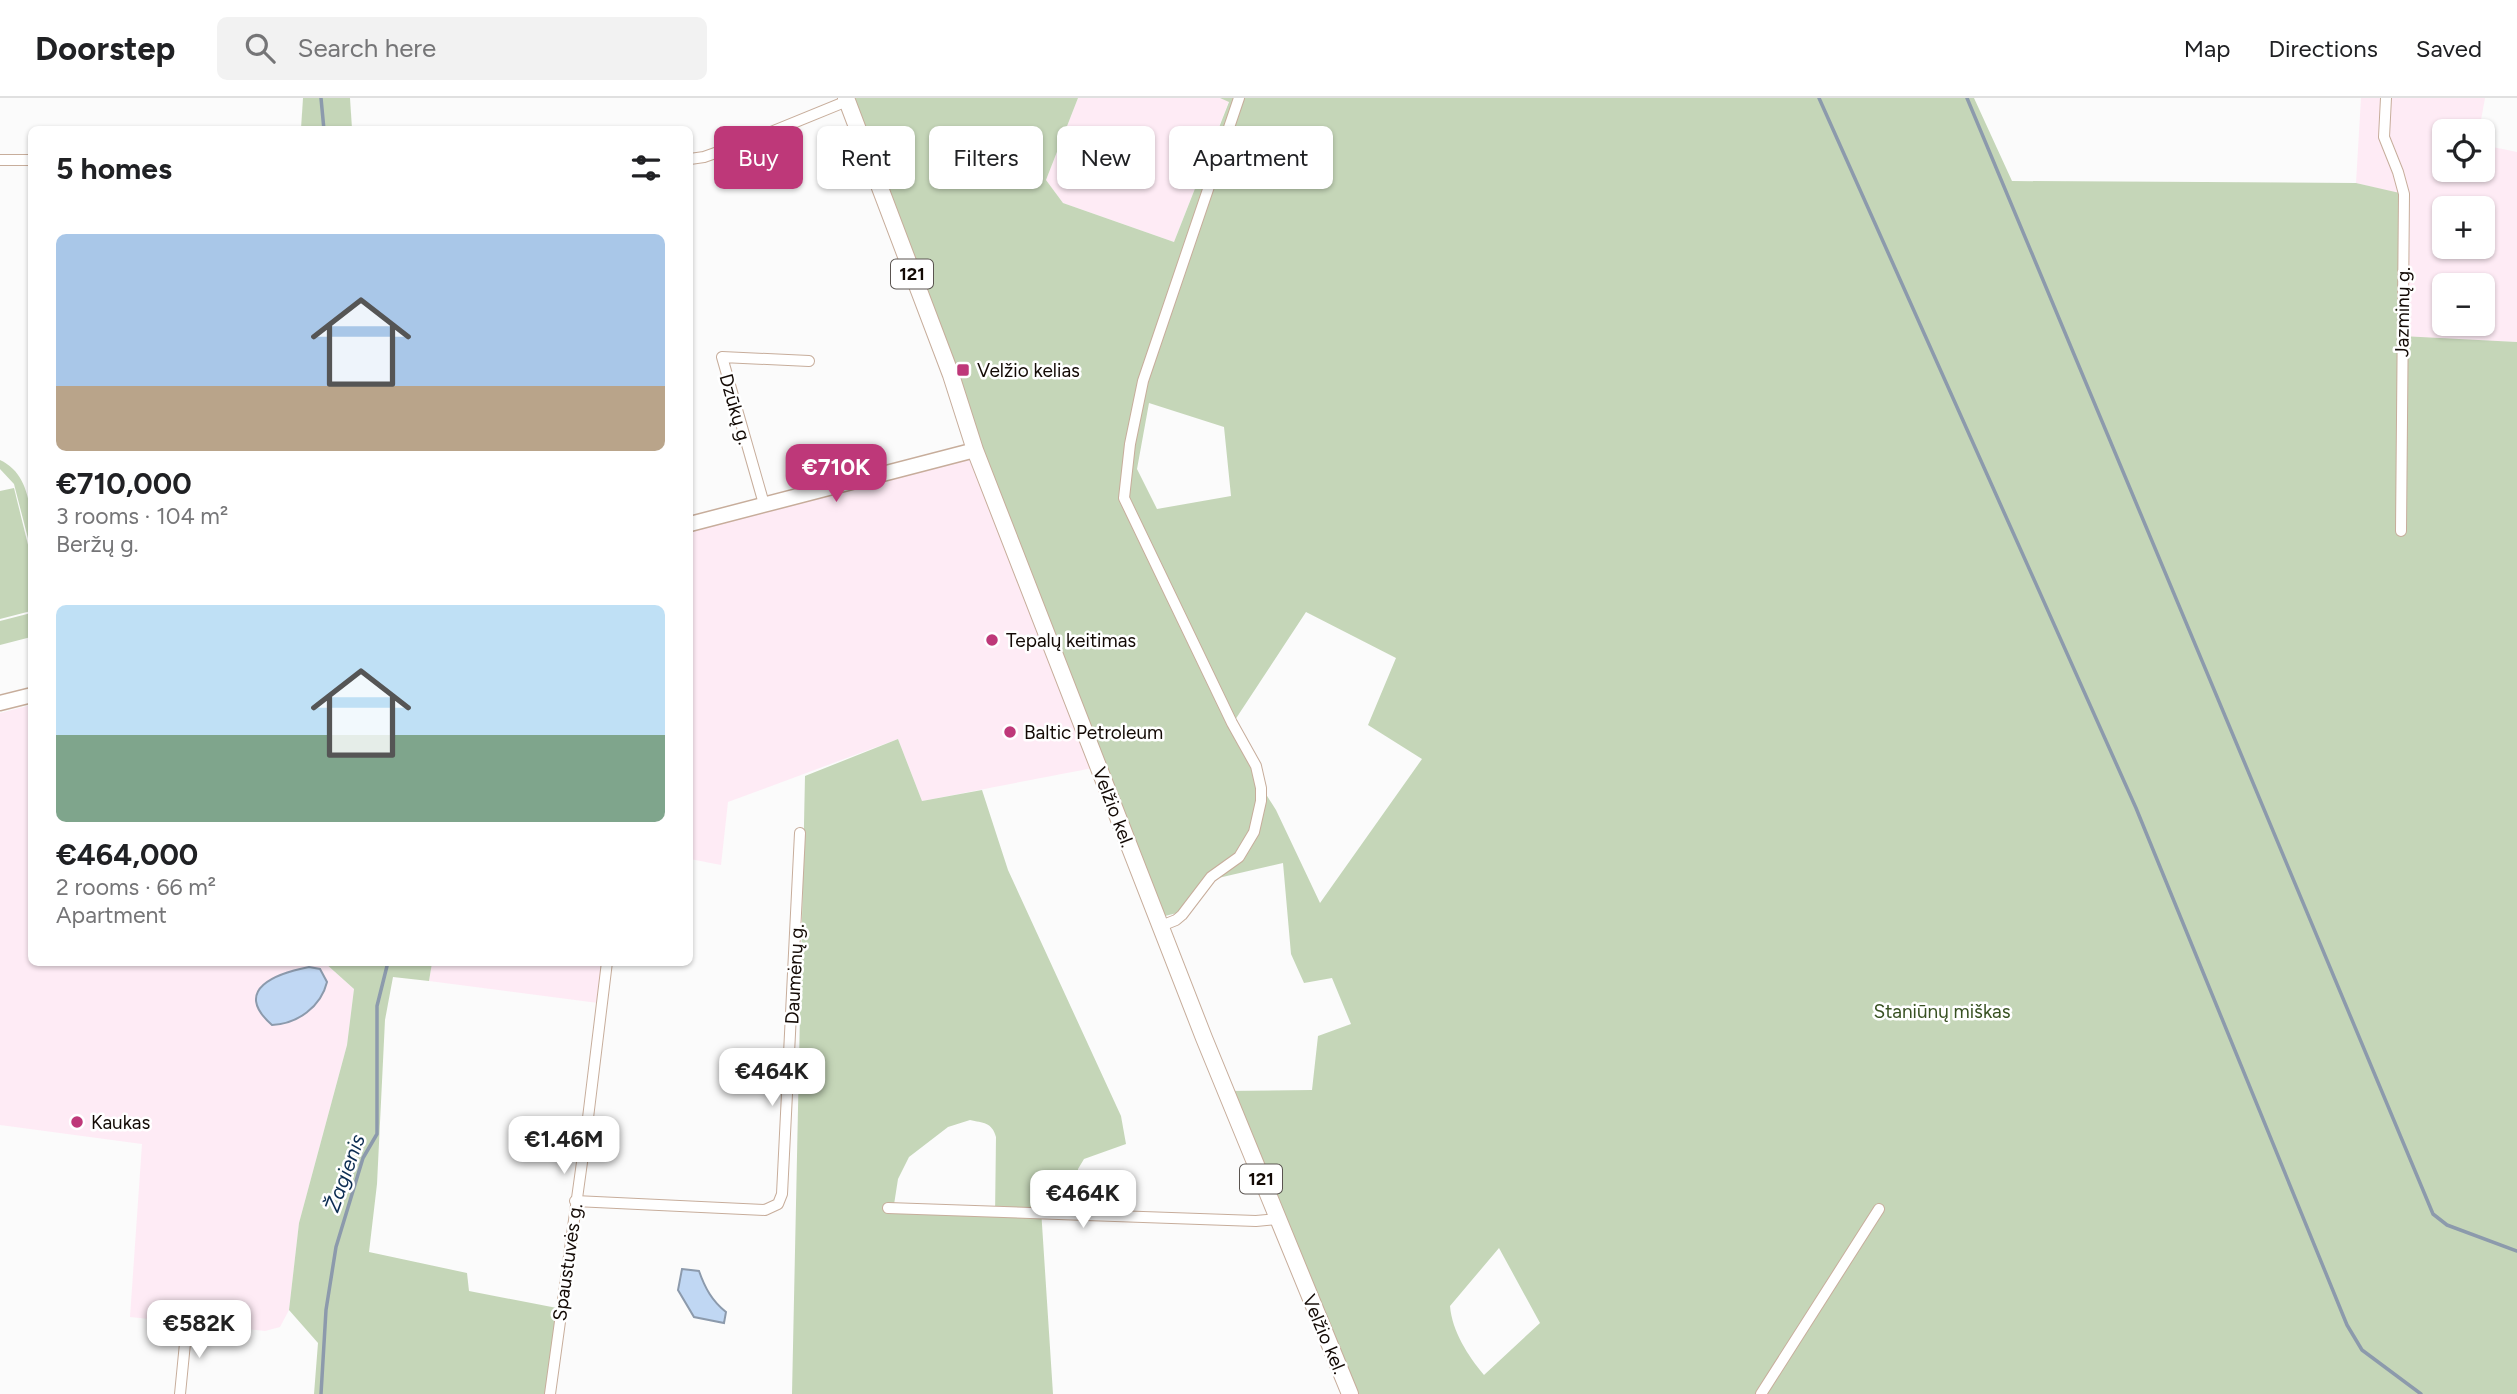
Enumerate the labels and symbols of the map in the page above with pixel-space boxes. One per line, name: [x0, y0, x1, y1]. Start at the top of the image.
road number: 121: [891, 260, 933, 288]
street label: Jazminų g.: [2390, 267, 2415, 357]
place label: Velžio kelias: [977, 359, 1080, 382]
marker: Velžio kelias: [955, 362, 971, 378]
street label: Dzūkų g.: [714, 371, 757, 447]
pin: €710K: [787, 444, 885, 504]
place label: Tepalų keitimas: [1006, 629, 1136, 652]
marker: Tepalų keitimas: [984, 632, 1000, 648]
place label: Baltic Petroleum: [1024, 721, 1163, 744]
marker: Baltic Petroleum: [1002, 724, 1018, 740]
street label: Velžio kel.: [1088, 764, 1139, 851]
street label: Daumėnų g.: [780, 923, 809, 1025]
park label: Staniūnų miškas: [1873, 1000, 2011, 1023]
pin: €464K: [723, 1048, 821, 1108]
place label: Kaukas: [91, 1111, 150, 1134]
marker: Kaukas: [69, 1114, 85, 1130]
pin: €1.46M: [507, 1116, 621, 1176]
water label: Žagienis: [319, 1130, 370, 1215]
road number: 121: [1240, 1164, 1282, 1194]
pin: €464K: [1034, 1170, 1132, 1230]
street label: Spaustuvės g.: [548, 1202, 587, 1322]
street label: Velžio kel.: [1298, 1291, 1352, 1377]
pin: €582K: [150, 1300, 248, 1360]

